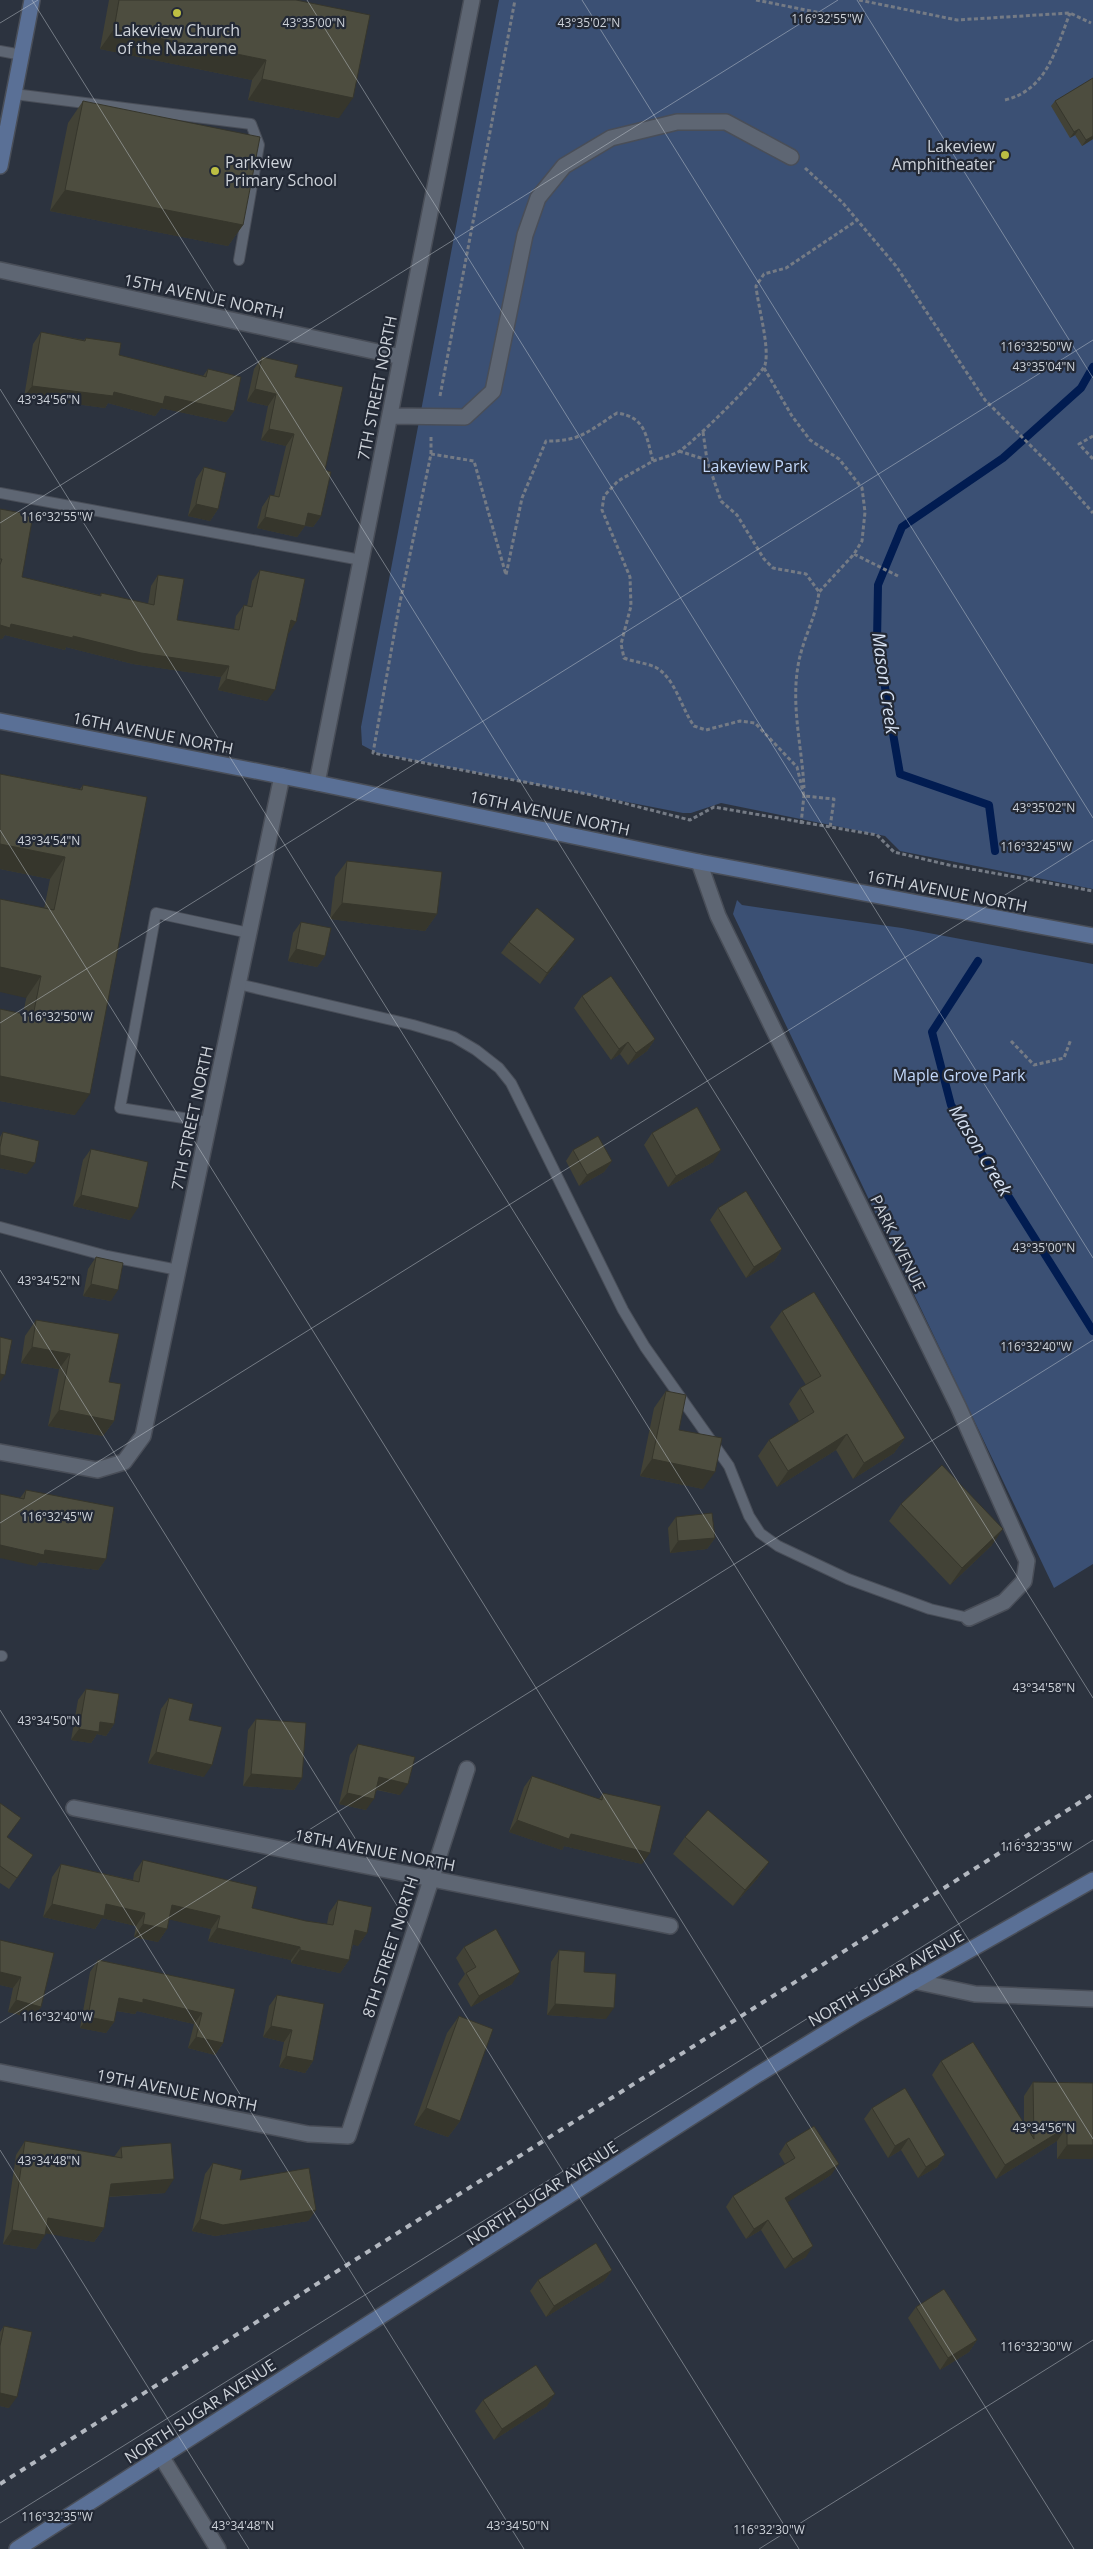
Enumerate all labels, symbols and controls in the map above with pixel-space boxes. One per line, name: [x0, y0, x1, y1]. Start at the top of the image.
marker: Lakeview Church of the Nazarene: [171, 7, 183, 19]
text: 116°32'55"W: [791, 10, 863, 27]
text: 43°35'00"N: [283, 14, 345, 31]
text: 43°35'02"N: [558, 14, 620, 31]
place label: Lakeview Church of the Nazarene: [114, 19, 240, 59]
place label: Lakeview Amphitheater: [892, 135, 996, 175]
marker: Lakeview Amphitheater: [999, 149, 1011, 161]
place label: Parkview Primary School: [225, 151, 337, 191]
marker: Parkview Primary School: [209, 165, 221, 177]
street label: 15TH AVENUE NORTH: [122, 268, 286, 324]
street label: 7TH STREET NORTH: [352, 314, 402, 462]
text: 116°32'50"W: [1000, 338, 1072, 355]
text: 43°35'04"N: [1013, 358, 1075, 375]
text: 43°34'56"N: [18, 391, 80, 408]
park label: Lakeview Park: [702, 455, 808, 477]
text: 116°32'55"W: [21, 508, 93, 525]
water label: Mason Creek: [867, 631, 905, 737]
street label: 16TH AVENUE NORTH: [71, 707, 235, 759]
street label: 16TH AVENUE NORTH: [468, 785, 632, 841]
text: 43°35'02"N: [1013, 799, 1075, 816]
text: 43°34'54"N: [18, 832, 80, 849]
text: 116°32'45"W: [1000, 838, 1072, 855]
street label: 16TH AVENUE NORTH: [865, 865, 1029, 917]
text: 116°32'50"W: [21, 1008, 93, 1025]
street label: 7TH STREET NORTH: [166, 1044, 218, 1192]
park label: Maple Grove Park: [893, 1064, 1026, 1086]
water label: Mason Creek: [944, 1100, 1018, 1201]
street label: PARK AVENUE: [865, 1191, 931, 1295]
text: 43°35'00"N: [1013, 1239, 1075, 1256]
text: 43°34'52"N: [18, 1272, 80, 1289]
text: 116°32'40"W: [1000, 1338, 1072, 1355]
text: 116°32'45"W: [21, 1508, 93, 1525]
text: 43°34'58"N: [1013, 1679, 1075, 1696]
text: 43°34'50"N: [18, 1712, 80, 1729]
street label: 18TH AVENUE NORTH: [293, 1824, 457, 1876]
text: 116°32'35"W: [1000, 1838, 1072, 1855]
street label: 8TH STREET NORTH: [357, 1874, 423, 2020]
street label: NORTH SUGAR AVENUE: [804, 1924, 968, 2032]
text: 116°32'40"W: [21, 2008, 93, 2025]
street label: 19TH AVENUE NORTH: [95, 2064, 259, 2116]
text: 43°34'56"N: [1013, 2119, 1075, 2136]
street label: NORTH SUGAR AVENUE: [462, 2136, 622, 2250]
text: 43°34'48"N: [18, 2152, 80, 2169]
text: 116°32'30"W: [1000, 2338, 1072, 2355]
street label: NORTH SUGAR AVENUE: [120, 2354, 280, 2468]
text: 116°32'35"W: [21, 2508, 93, 2525]
text: 43°34'48"N: [212, 2517, 274, 2534]
text: 43°34'50"N: [487, 2517, 549, 2534]
text: 116°32'30"W: [733, 2521, 805, 2538]

